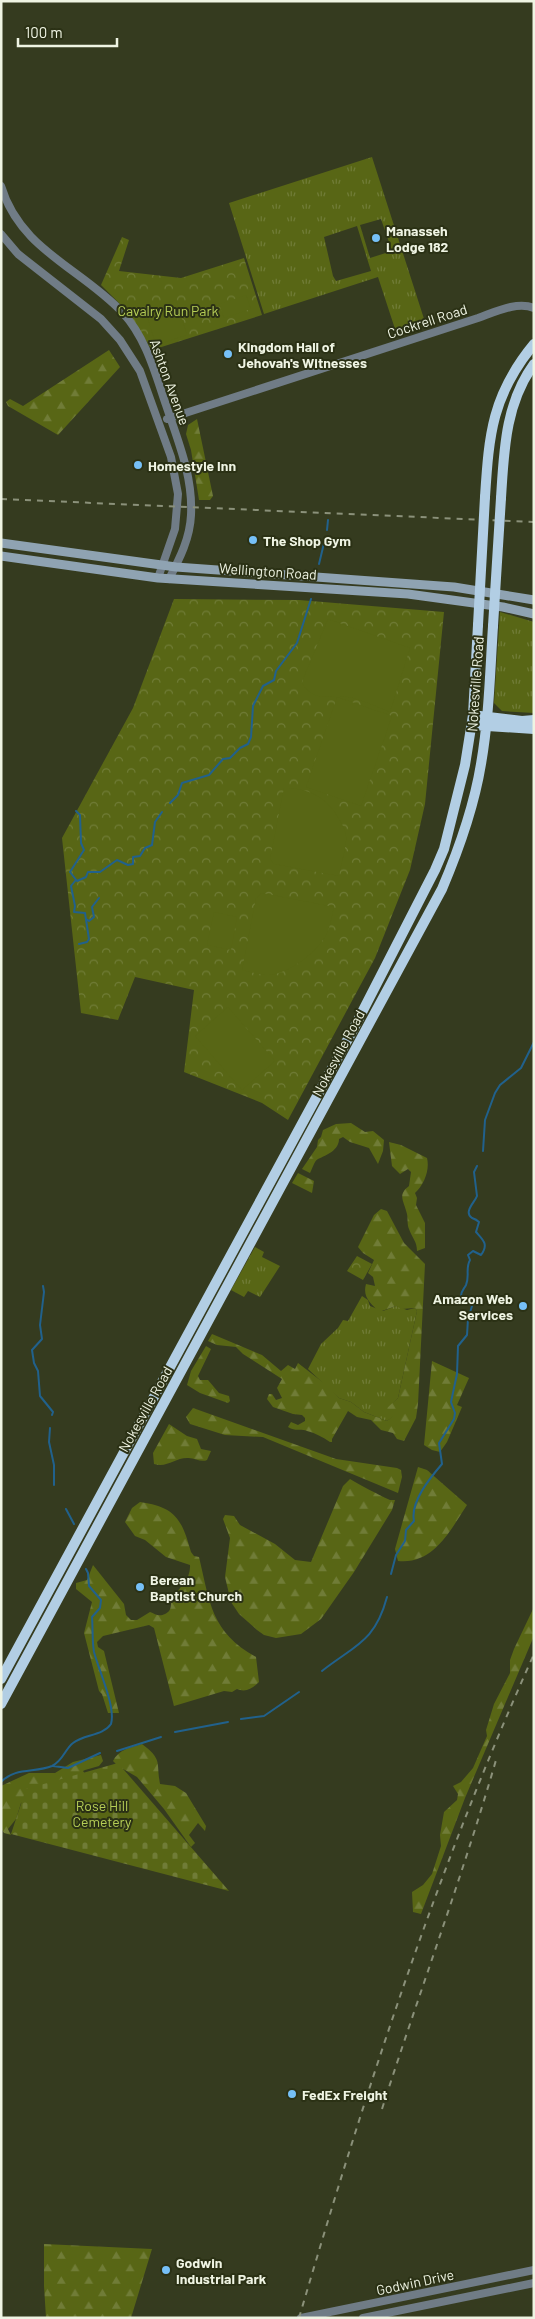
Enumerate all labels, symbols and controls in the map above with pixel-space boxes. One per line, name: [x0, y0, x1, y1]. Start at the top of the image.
scale bar: [18, 15, 116, 47]
text: 100 m: [25, 23, 63, 41]
place label: Manasseh Lodge 182: [386, 222, 448, 255]
marker: Manasseh Lodge 182: [370, 232, 382, 244]
street label: Cockrell Road: [385, 300, 469, 342]
park label: Cavalry Run Park: [117, 302, 219, 319]
street label: Ashton Avenue: [147, 337, 193, 427]
place label: Kingdom Hall of Jehovah's Witnesses: [238, 338, 367, 371]
marker: Kingdom Hall of Jehovah's Witnesses: [222, 348, 234, 360]
place label: Homestyle Inn: [148, 457, 236, 474]
marker: Homestyle Inn: [132, 459, 144, 471]
place label: The Shop Gym: [263, 532, 351, 549]
marker: The Shop Gym: [247, 534, 259, 546]
street label: Wellington Road: [219, 559, 317, 583]
street label: Nokesville Road: [463, 636, 487, 732]
street label: Nokesville Road: [308, 1007, 368, 1099]
place label: Amazon Web Services: [433, 1290, 513, 1323]
marker: Amazon Web Services: [517, 1300, 529, 1312]
street label: Nokesville Road: [114, 1363, 176, 1455]
place label: Berean Baptist Church: [150, 1571, 242, 1604]
marker: Berean Baptist Church: [134, 1581, 146, 1593]
park label: Rose Hill Cemetery: [72, 1797, 132, 1830]
place label: FedEx Freight: [302, 2086, 388, 2103]
marker: FedEx Freight: [286, 2088, 298, 2100]
place label: Godwin Industrial Park: [176, 2254, 267, 2287]
marker: Godwin Industrial Park: [160, 2264, 172, 2276]
street label: Godwin Drive: [375, 2265, 455, 2299]

